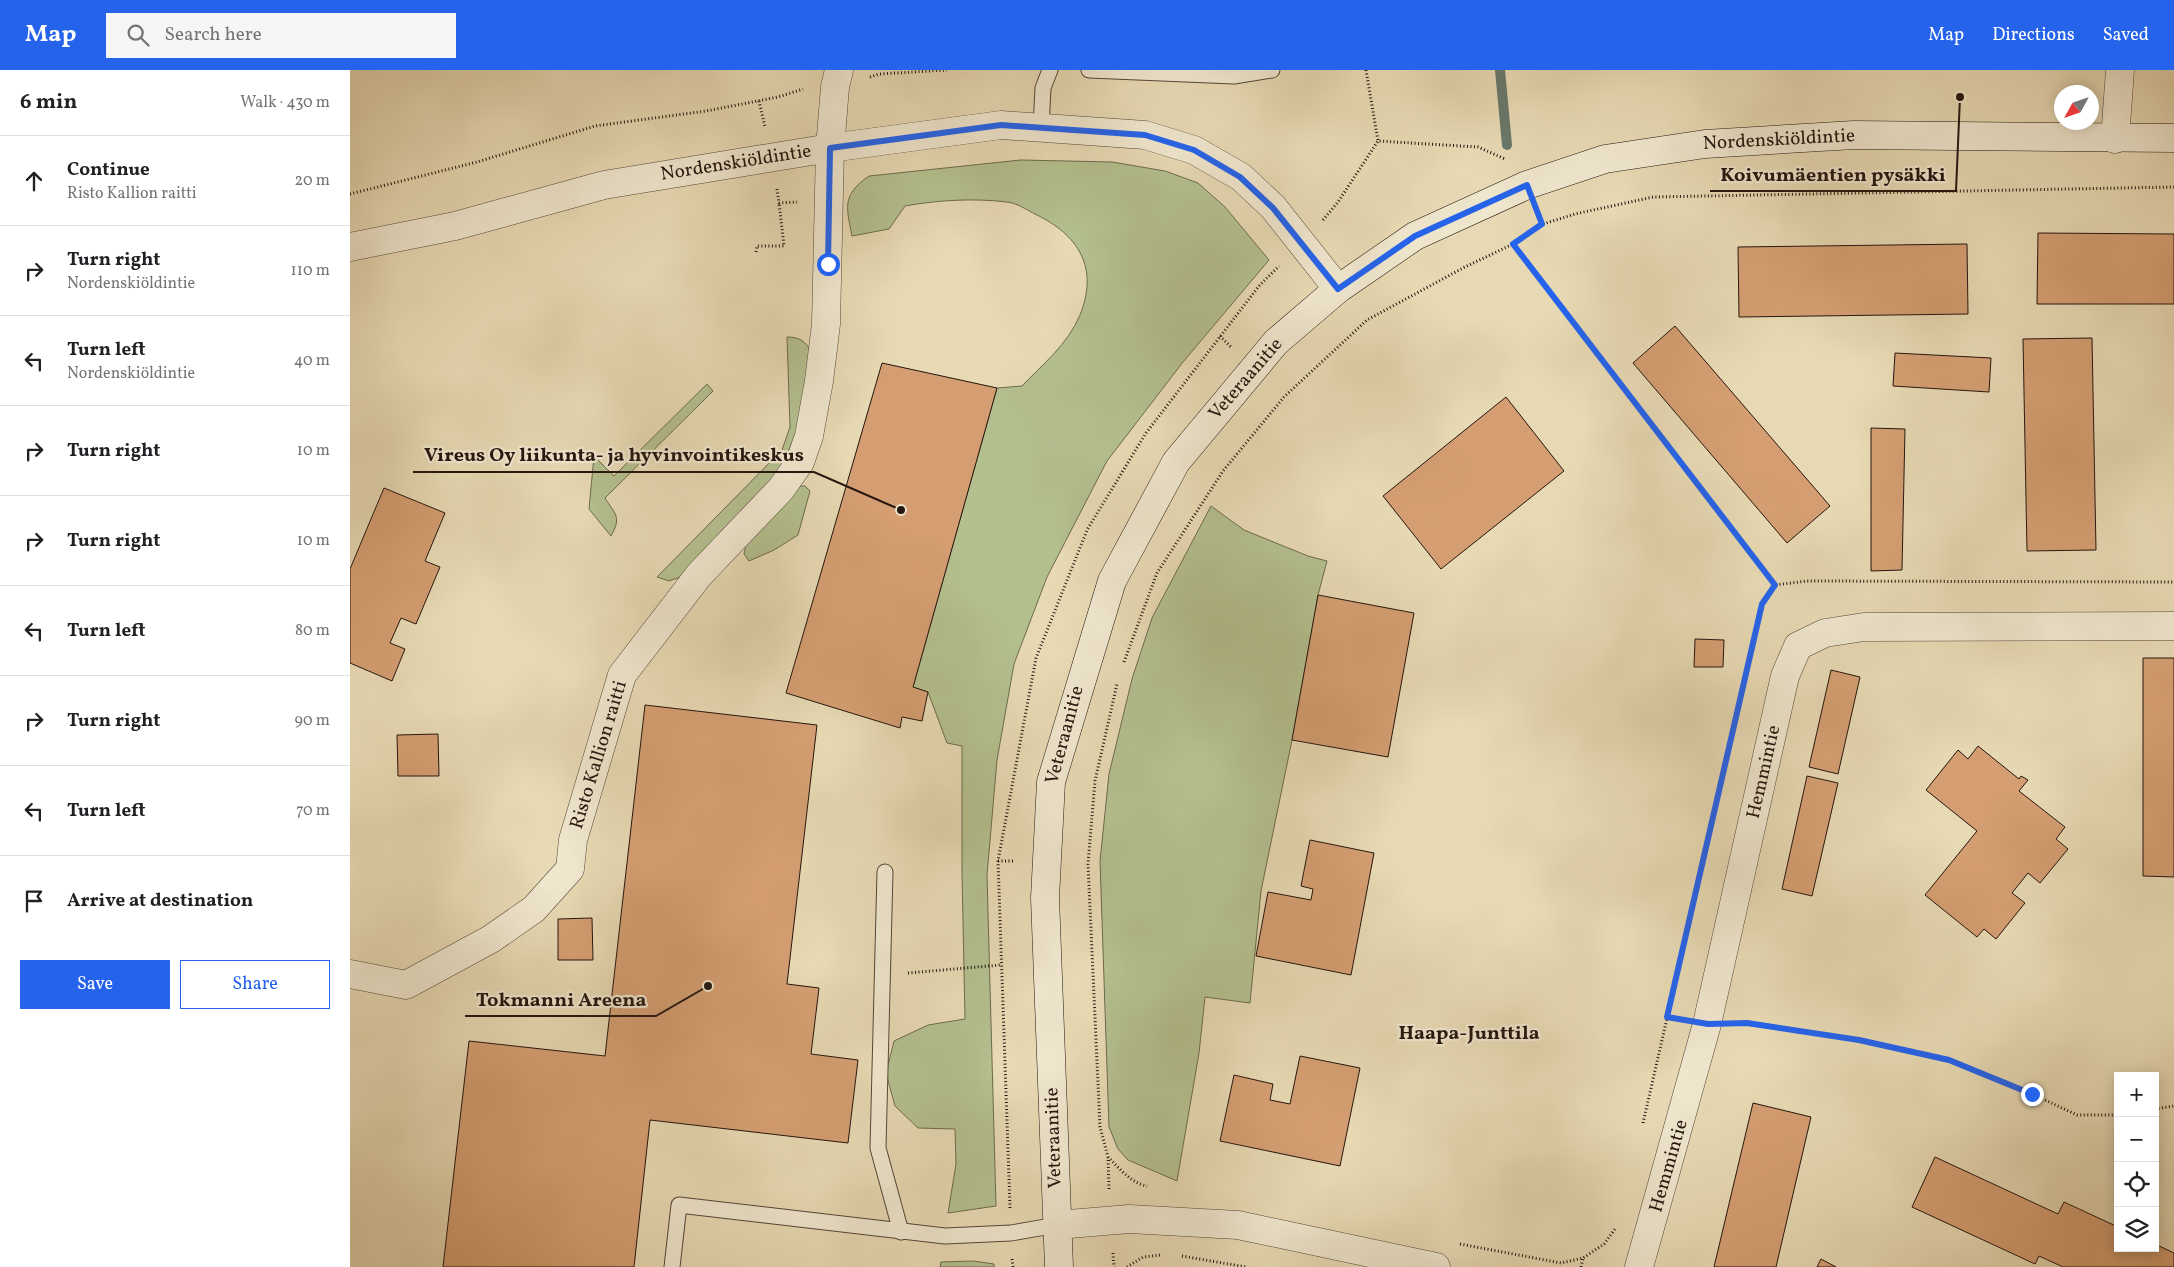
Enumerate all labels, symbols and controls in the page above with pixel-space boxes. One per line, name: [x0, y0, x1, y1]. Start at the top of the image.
search box: [106, 13, 456, 58]
text: Map: [25, 18, 76, 52]
icon: search: [124, 21, 152, 49]
text: Search here: [164, 22, 262, 48]
text: Map: [1928, 23, 1964, 48]
text: Directions: [1992, 23, 2075, 48]
text: Saved: [2103, 23, 2149, 48]
north arrow: [2054, 85, 2099, 130]
text: 6 min: [20, 88, 77, 117]
text: Walk · 430 m: [240, 92, 330, 114]
street label: Nordenskiöldintie: [1702, 123, 1856, 157]
street label: Nordenskiöldintie: [659, 138, 813, 188]
callout: Koivumäentien pysäkki: [1710, 156, 1956, 191]
text: Continue: [67, 157, 150, 183]
text: Koivumäentien pysäkki: [1720, 162, 1946, 190]
icon: ahead: [20, 167, 48, 195]
text: 20 m: [295, 170, 330, 192]
text: Risto Kallion raitti: [67, 183, 197, 205]
text: Turn right: [67, 247, 160, 273]
route start: [817, 253, 840, 276]
icon: right: [20, 257, 48, 285]
text: 110 m: [291, 260, 330, 282]
text: Nordenskiöldintie: [67, 273, 195, 295]
street label: Veteraanitie: [1203, 332, 1289, 426]
text: Turn left: [67, 337, 146, 363]
icon: left: [20, 347, 48, 375]
text: 40 m: [294, 350, 330, 372]
text: Nordenskiöldintie: [67, 363, 195, 385]
icon: right: [20, 437, 48, 465]
callout: Vireus Oy liikunta- ja hyvinvointikeskus: [413, 437, 814, 472]
text: Turn right: [67, 438, 160, 464]
text: 10 m: [297, 440, 330, 462]
text: Vireus Oy liikunta- ja hyvinvointikeskus: [424, 442, 804, 470]
icon: right: [20, 527, 48, 555]
text: Turn right: [67, 528, 160, 554]
text: 10 m: [297, 530, 330, 552]
icon: left: [20, 617, 48, 645]
text: Turn left: [67, 618, 146, 644]
text: 80 m: [295, 620, 330, 642]
street label: Risto Kallion raitti: [564, 677, 634, 832]
street label: Veteraanitie: [1039, 683, 1091, 787]
icon: right: [20, 707, 48, 735]
text: Turn right: [67, 708, 160, 734]
text: 90 m: [294, 710, 330, 732]
street label: Hemmintie: [1741, 723, 1787, 821]
icon: left: [20, 797, 48, 825]
text: Turn left: [67, 798, 146, 824]
text: 70 m: [296, 800, 330, 822]
icon: arrive: [20, 887, 48, 915]
text: Arrive at destination: [67, 888, 253, 914]
button: Save: [20, 960, 170, 1009]
button: Share: [180, 960, 330, 1009]
callout: Tokmanni Areena: [465, 981, 656, 1016]
text: Tokmanni Areena: [476, 987, 646, 1015]
district label: Haapa-Junttila: [1398, 1020, 1540, 1048]
map controls: [2114, 1072, 2159, 1252]
button: +: [2114, 1072, 2159, 1117]
route end: [2021, 1083, 2044, 1106]
street label: Veteraanitie: [1039, 1087, 1069, 1189]
street label: Hemmintie: [1643, 1117, 1695, 1215]
button: −: [2114, 1117, 2159, 1162]
button: locate: [2114, 1162, 2159, 1207]
button: layers: [2114, 1207, 2159, 1252]

